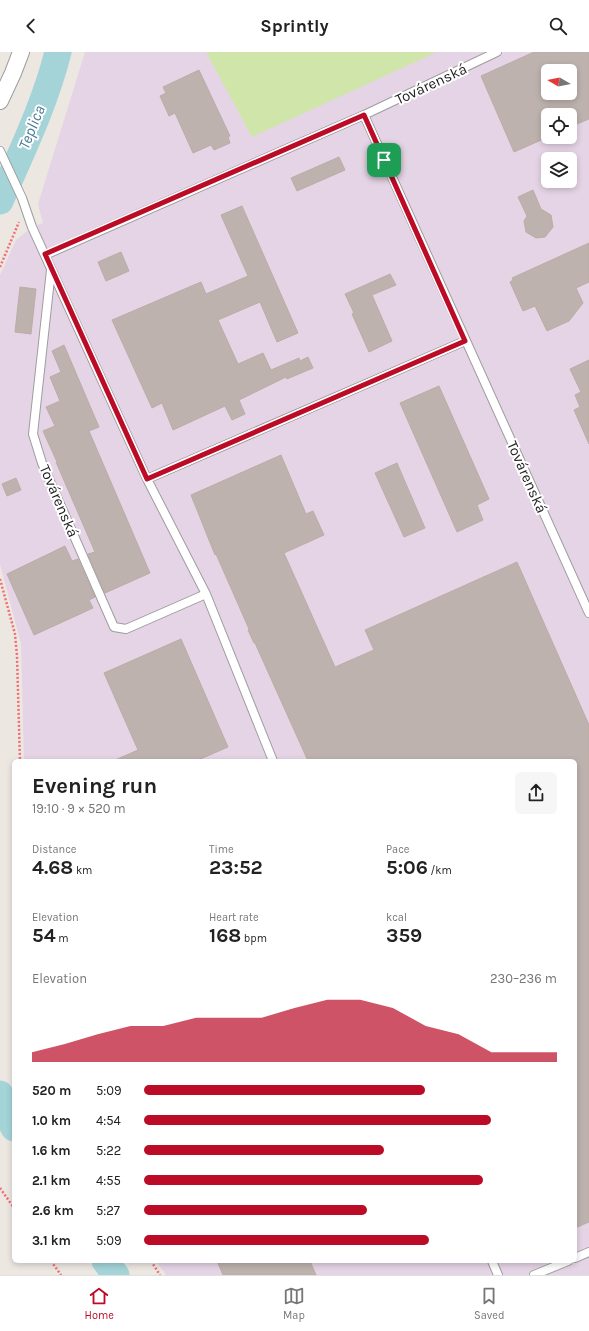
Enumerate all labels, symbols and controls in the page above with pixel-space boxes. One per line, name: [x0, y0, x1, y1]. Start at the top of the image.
icon: back: [20, 15, 42, 37]
text: Sprintly: [260, 15, 329, 37]
icon: search: [547, 15, 569, 37]
street label: Továrenská: [392, 60, 470, 108]
north arrow: [541, 64, 577, 100]
map controls: [541, 64, 577, 188]
water label: Teplica: [14, 102, 49, 152]
button: locate: [541, 108, 577, 144]
pin: [367, 143, 401, 177]
icon: arrive: [373, 149, 395, 171]
button: layers: [541, 152, 577, 188]
street label: Továrenská: [503, 438, 551, 516]
street label: Továrenská: [36, 462, 82, 540]
button: share: [515, 772, 557, 814]
text: Evening run: [32, 773, 157, 799]
text: 19:10 · 9 × 520 m: [32, 801, 126, 816]
text: Distance: [32, 843, 76, 856]
text: Time: [209, 843, 234, 856]
text: Pace: [386, 843, 409, 856]
text: 4.68: [32, 856, 73, 879]
text: 23:52: [209, 856, 263, 879]
text: 5:06: [386, 856, 428, 879]
text: km: [73, 864, 92, 877]
text: /km: [428, 864, 452, 877]
text: Elevation: [32, 911, 79, 924]
text: Heart rate: [209, 911, 259, 924]
text: kcal: [386, 911, 407, 924]
text: 54: [32, 924, 56, 947]
text: 168: [209, 924, 241, 947]
text: 359: [386, 924, 422, 947]
text: m: [56, 932, 68, 945]
text: bpm: [241, 932, 267, 945]
text: Elevation: [32, 971, 87, 986]
text: 230–236 m: [490, 971, 557, 986]
text: 520 m: [32, 1083, 71, 1098]
text: 5:09: [96, 1083, 122, 1098]
text: 1.0 km: [32, 1113, 71, 1128]
text: 4:54: [96, 1113, 121, 1128]
text: 1.6 km: [32, 1143, 71, 1158]
text: 5:22: [96, 1143, 121, 1158]
text: 2.1 km: [32, 1173, 71, 1188]
text: 4:55: [96, 1173, 121, 1188]
text: 2.6 km: [32, 1203, 74, 1218]
text: 5:27: [96, 1203, 120, 1218]
text: 3.1 km: [32, 1233, 71, 1248]
text: 5:09: [96, 1233, 122, 1248]
tab: Home: [85, 1285, 114, 1322]
tab: Map: [283, 1285, 305, 1322]
tab: Saved: [474, 1285, 504, 1322]

